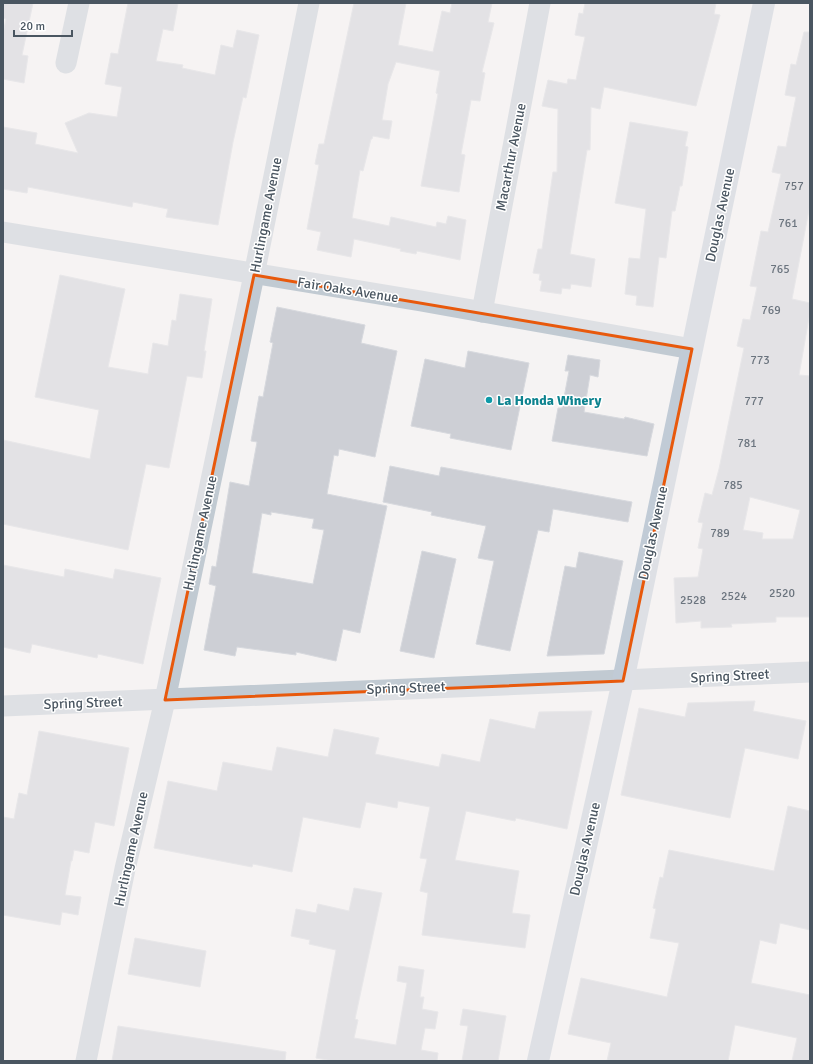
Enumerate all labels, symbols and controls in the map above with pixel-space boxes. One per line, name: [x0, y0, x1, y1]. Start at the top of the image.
scale bar: [14, 12, 72, 38]
text: 20 m: [20, 19, 45, 34]
street label: Macarthur Avenue: [492, 102, 530, 212]
street label: Hurlingame Avenue: [246, 156, 286, 274]
street label: Douglas Avenue: [702, 166, 738, 264]
house number: 757: [784, 179, 804, 194]
house number: 761: [778, 216, 798, 231]
house number: 765: [770, 262, 790, 277]
street label: Fair Oaks Avenue: [296, 274, 400, 306]
house number: 769: [761, 303, 781, 318]
house number: 773: [750, 353, 770, 368]
place label: La Honda Winery: [497, 392, 601, 409]
house number: 777: [744, 394, 764, 409]
marker: La Honda Winery: [484, 395, 494, 405]
house number: 781: [737, 436, 757, 451]
street label: Hurlingame Avenue: [179, 474, 221, 592]
house number: 785: [723, 478, 743, 493]
street label: Douglas Avenue: [635, 484, 671, 582]
house number: 789: [710, 526, 730, 541]
house number: 2520: [769, 586, 795, 601]
house number: 2524: [721, 589, 747, 604]
house number: 2528: [680, 593, 706, 608]
street label: Spring Street: [690, 665, 770, 687]
street label: Spring Street: [366, 678, 446, 698]
street label: Spring Street: [43, 693, 123, 713]
street label: Hurlingame Avenue: [110, 790, 152, 908]
street label: Douglas Avenue: [566, 800, 604, 898]

